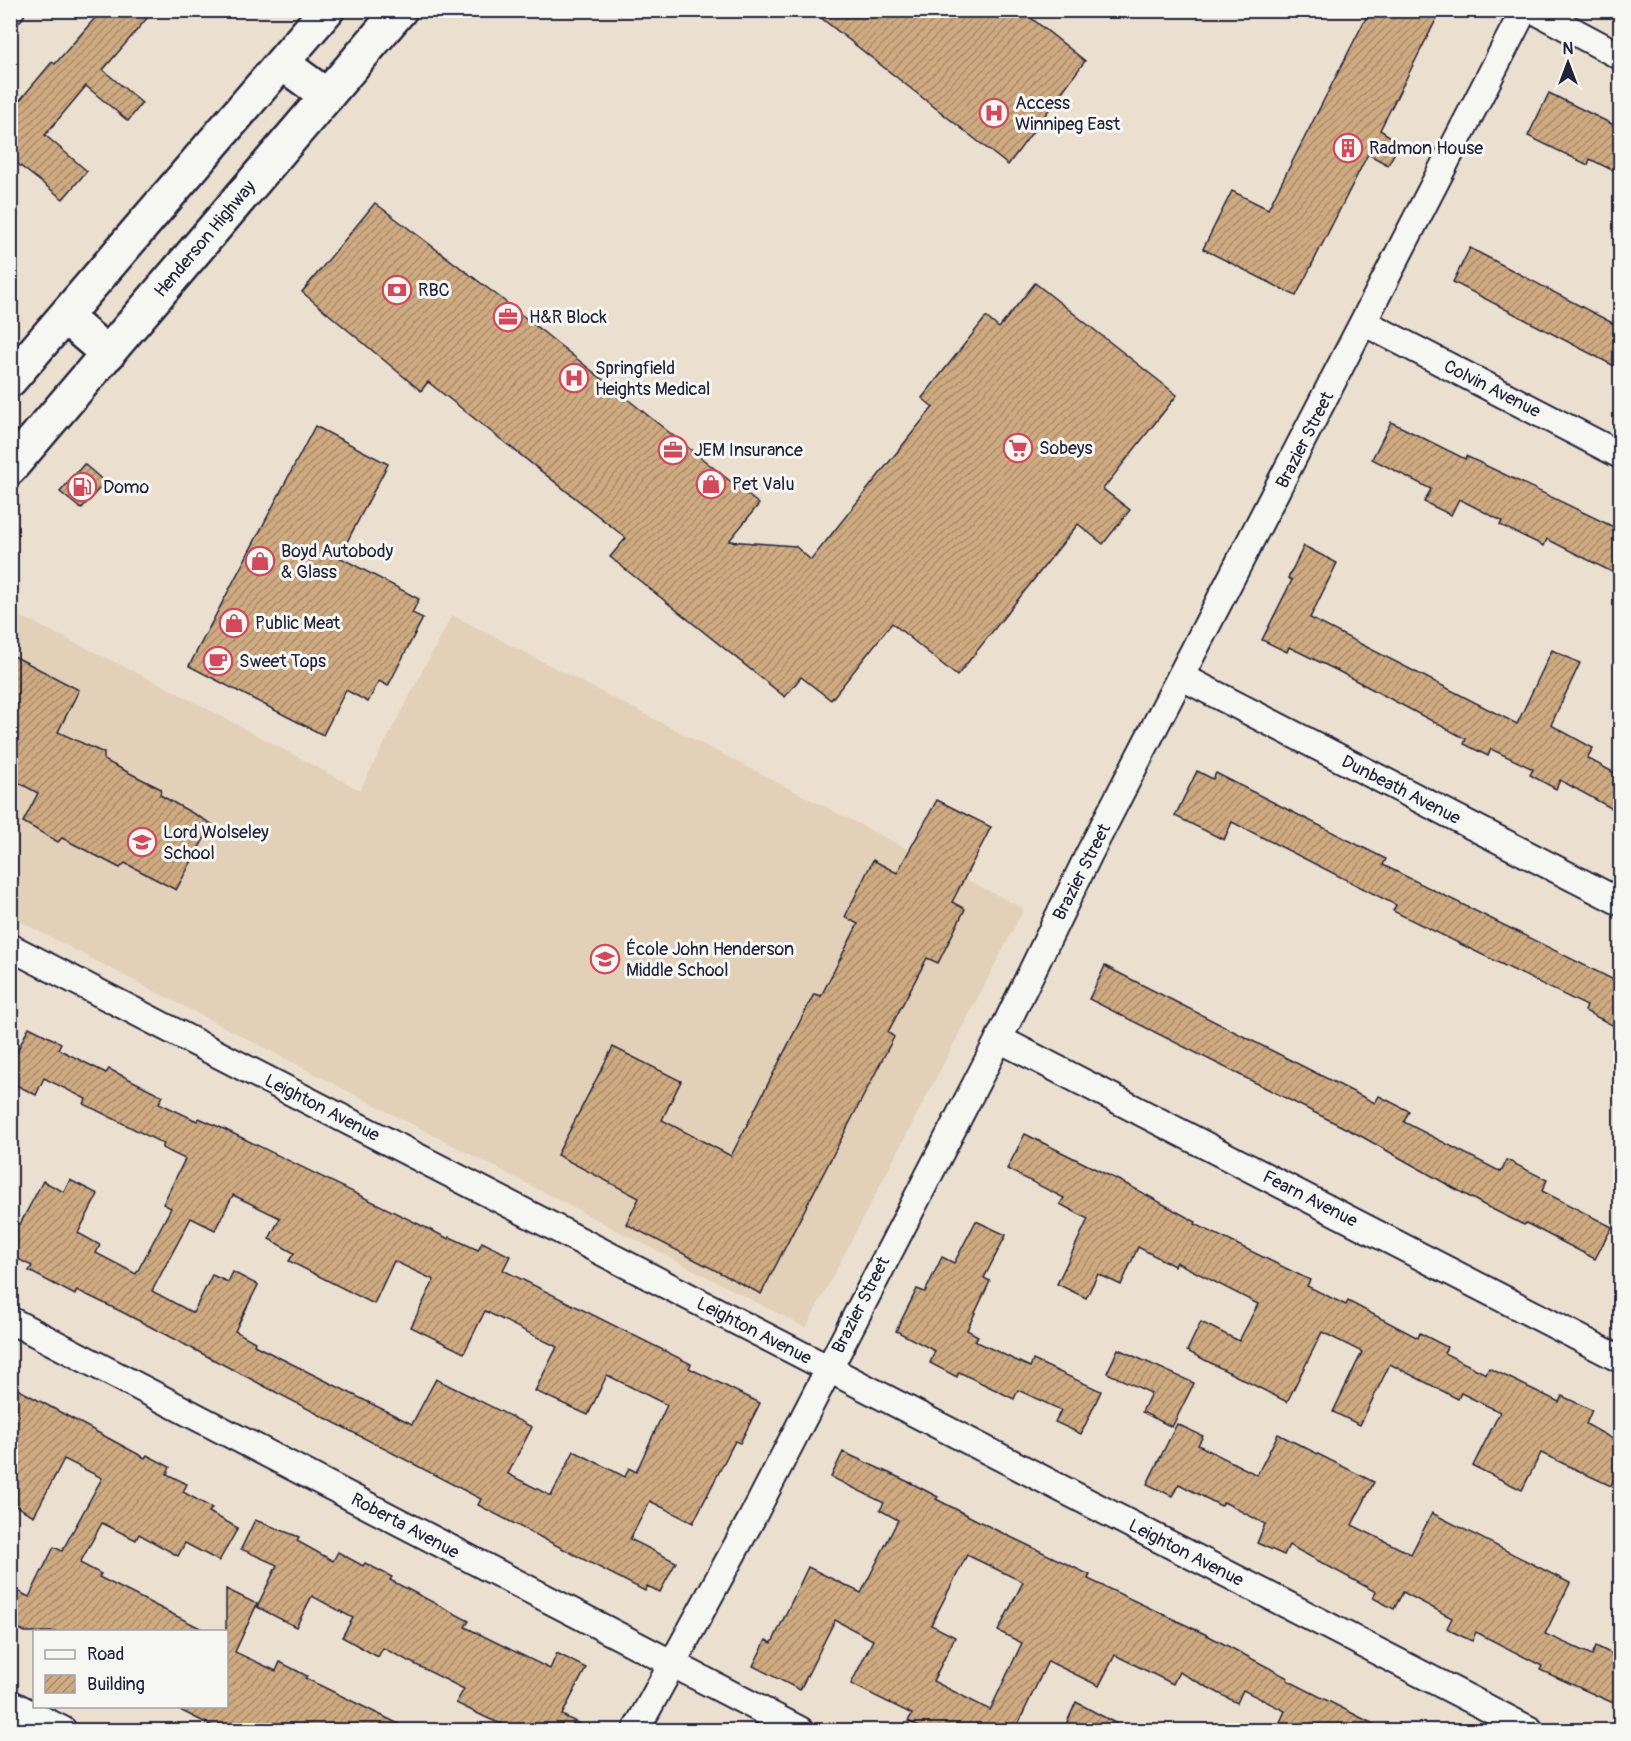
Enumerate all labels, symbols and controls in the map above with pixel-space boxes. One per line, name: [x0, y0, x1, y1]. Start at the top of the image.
north arrow: [1538, 33, 1598, 93]
text: N: [1563, 39, 1574, 59]
place label: Access Winnipeg East: [1015, 92, 1121, 136]
hospital icon: Access Winnipeg East: [978, 97, 1010, 129]
building icon: Radmon House: [1332, 132, 1364, 164]
place label: Radmon House: [1369, 137, 1483, 160]
street label: Henderson Highway: [149, 176, 261, 302]
bank icon: RBC: [381, 274, 413, 306]
place label: RBC: [418, 279, 450, 302]
office icon: H&R Block: [492, 301, 524, 333]
place label: H&R Block: [529, 306, 607, 329]
street label: Colvin Avenue: [1440, 355, 1544, 423]
place label: Springfield Heights Medical: [595, 357, 710, 401]
hospital icon: Springfield Heights Medical: [558, 362, 590, 394]
street label: Brazier Street: [1271, 387, 1340, 492]
supermarket icon: Sobeys: [1002, 432, 1034, 464]
office icon: JEM Insurance: [657, 434, 689, 466]
place label: Sobeys: [1039, 437, 1093, 460]
place label: JEM Insurance: [694, 439, 803, 462]
shop icon: Pet Valu: [695, 468, 727, 500]
fuel station icon: Domo: [66, 471, 98, 503]
place label: Pet Valu: [732, 473, 794, 496]
place label: Domo: [103, 476, 149, 499]
place label: Boyd Autobody & Glass: [281, 540, 394, 584]
shop icon: Boyd Autobody & Glass: [244, 545, 276, 577]
shop icon: Public Meat: [218, 607, 250, 639]
place label: Public Meat: [255, 612, 341, 635]
cafe icon: Sweet Tops: [202, 645, 234, 677]
place label: Sweet Tops: [239, 650, 326, 673]
street label: Dunbeath Avenue: [1338, 750, 1465, 830]
street label: Brazier Street: [1048, 819, 1117, 924]
place label: Lord Wolseley School: [163, 821, 269, 865]
school or university icon: Lord Wolseley School: [126, 826, 158, 858]
place label: École John Henderson Middle School: [626, 938, 794, 982]
school or university icon: École John Henderson Middle School: [589, 943, 621, 975]
street label: Leighton Avenue: [261, 1069, 383, 1147]
street label: Fearn Avenue: [1259, 1165, 1361, 1233]
street label: Brazier Street: [827, 1252, 896, 1357]
street label: Leighton Avenue: [693, 1292, 815, 1370]
street label: Roberta Avenue: [347, 1488, 463, 1564]
street label: Leighton Avenue: [1125, 1514, 1247, 1592]
legend: [33, 1630, 228, 1708]
text: Road: [87, 1643, 124, 1666]
text: Building: [87, 1673, 145, 1696]

